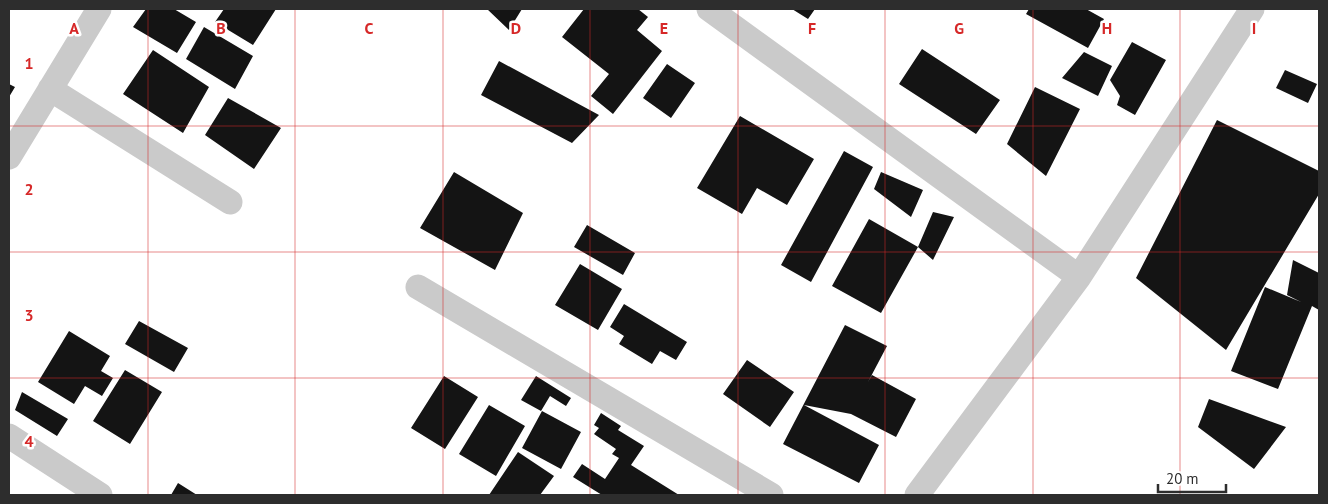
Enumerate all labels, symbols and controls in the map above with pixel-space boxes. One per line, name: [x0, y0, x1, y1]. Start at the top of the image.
text: A: [69, 18, 79, 38]
text: B: [216, 18, 226, 38]
text: C: [365, 18, 374, 38]
text: D: [511, 18, 521, 38]
text: E: [660, 18, 668, 38]
text: F: [808, 18, 816, 38]
text: G: [954, 18, 964, 38]
text: H: [1102, 18, 1112, 38]
text: I: [1252, 18, 1256, 38]
text: 1: [24, 53, 34, 73]
text: 2: [24, 179, 34, 199]
text: 3: [24, 305, 34, 325]
text: 4: [24, 431, 34, 451]
scale bar: [1158, 462, 1226, 494]
text: 20 m: [1166, 469, 1199, 488]

